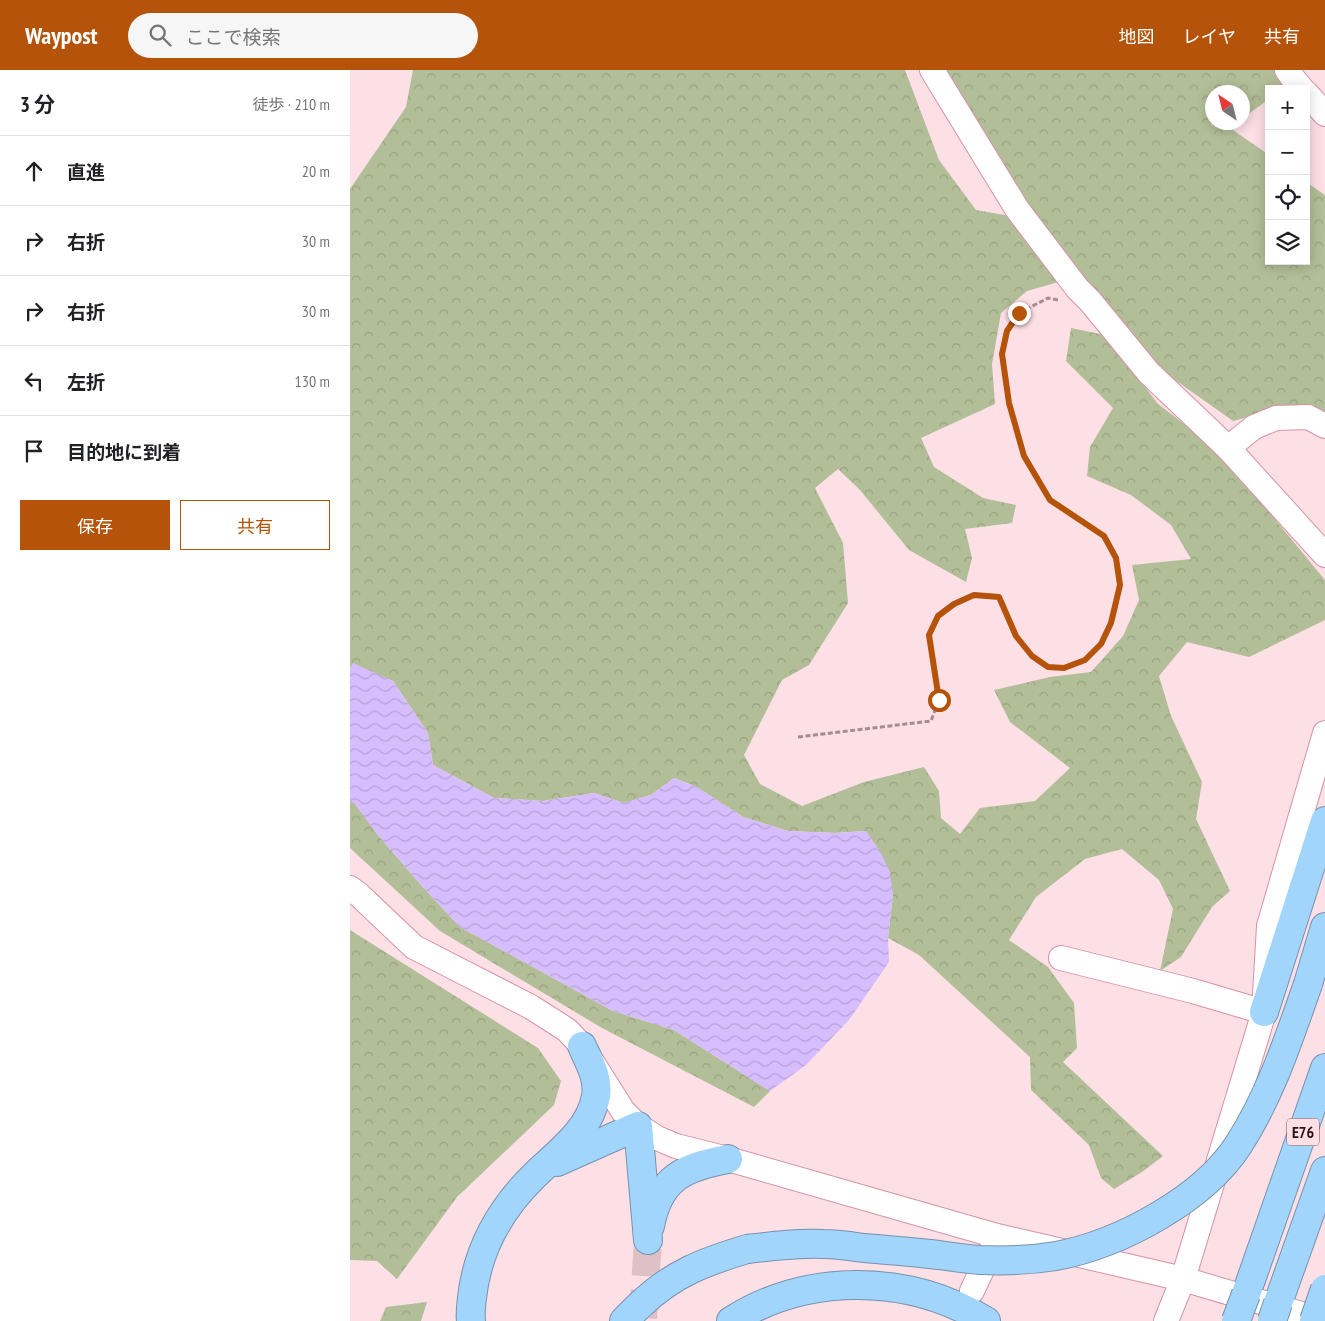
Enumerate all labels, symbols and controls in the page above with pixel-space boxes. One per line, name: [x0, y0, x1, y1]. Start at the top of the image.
search box: [128, 13, 478, 58]
text: Waypost: [25, 20, 98, 51]
icon: search: [146, 21, 174, 49]
text: ここで検索: [186, 25, 281, 49]
text: 地図: [1119, 25, 1155, 48]
text: レイヤ: [1183, 25, 1236, 48]
text: 共有: [1264, 25, 1300, 48]
north arrow: [1205, 85, 1250, 130]
map controls: [1265, 85, 1310, 265]
button: +: [1265, 85, 1310, 130]
text: 3 分: [20, 91, 55, 118]
text: 徒歩 · 210 m: [252, 94, 330, 114]
button: −: [1265, 130, 1310, 175]
icon: ahead: [20, 157, 48, 185]
text: 直進: [67, 160, 105, 184]
text: 20 m: [302, 161, 330, 181]
button: locate: [1265, 175, 1310, 220]
button: layers: [1265, 220, 1310, 265]
icon: right: [20, 227, 48, 255]
text: 右折: [67, 230, 105, 254]
text: 30 m: [302, 231, 330, 251]
icon: right: [20, 297, 48, 325]
text: 右折: [67, 300, 105, 324]
text: 30 m: [302, 301, 330, 321]
route end: [1008, 302, 1031, 325]
icon: left: [20, 367, 48, 395]
text: 左折: [67, 370, 105, 394]
text: 130 m: [295, 371, 330, 391]
icon: arrive: [20, 437, 48, 465]
text: 目的地に到着: [67, 440, 181, 464]
button: 保存: [20, 500, 170, 550]
button: 共有: [180, 500, 330, 550]
route start: [928, 689, 951, 712]
road number: E76: [1287, 1118, 1319, 1146]

